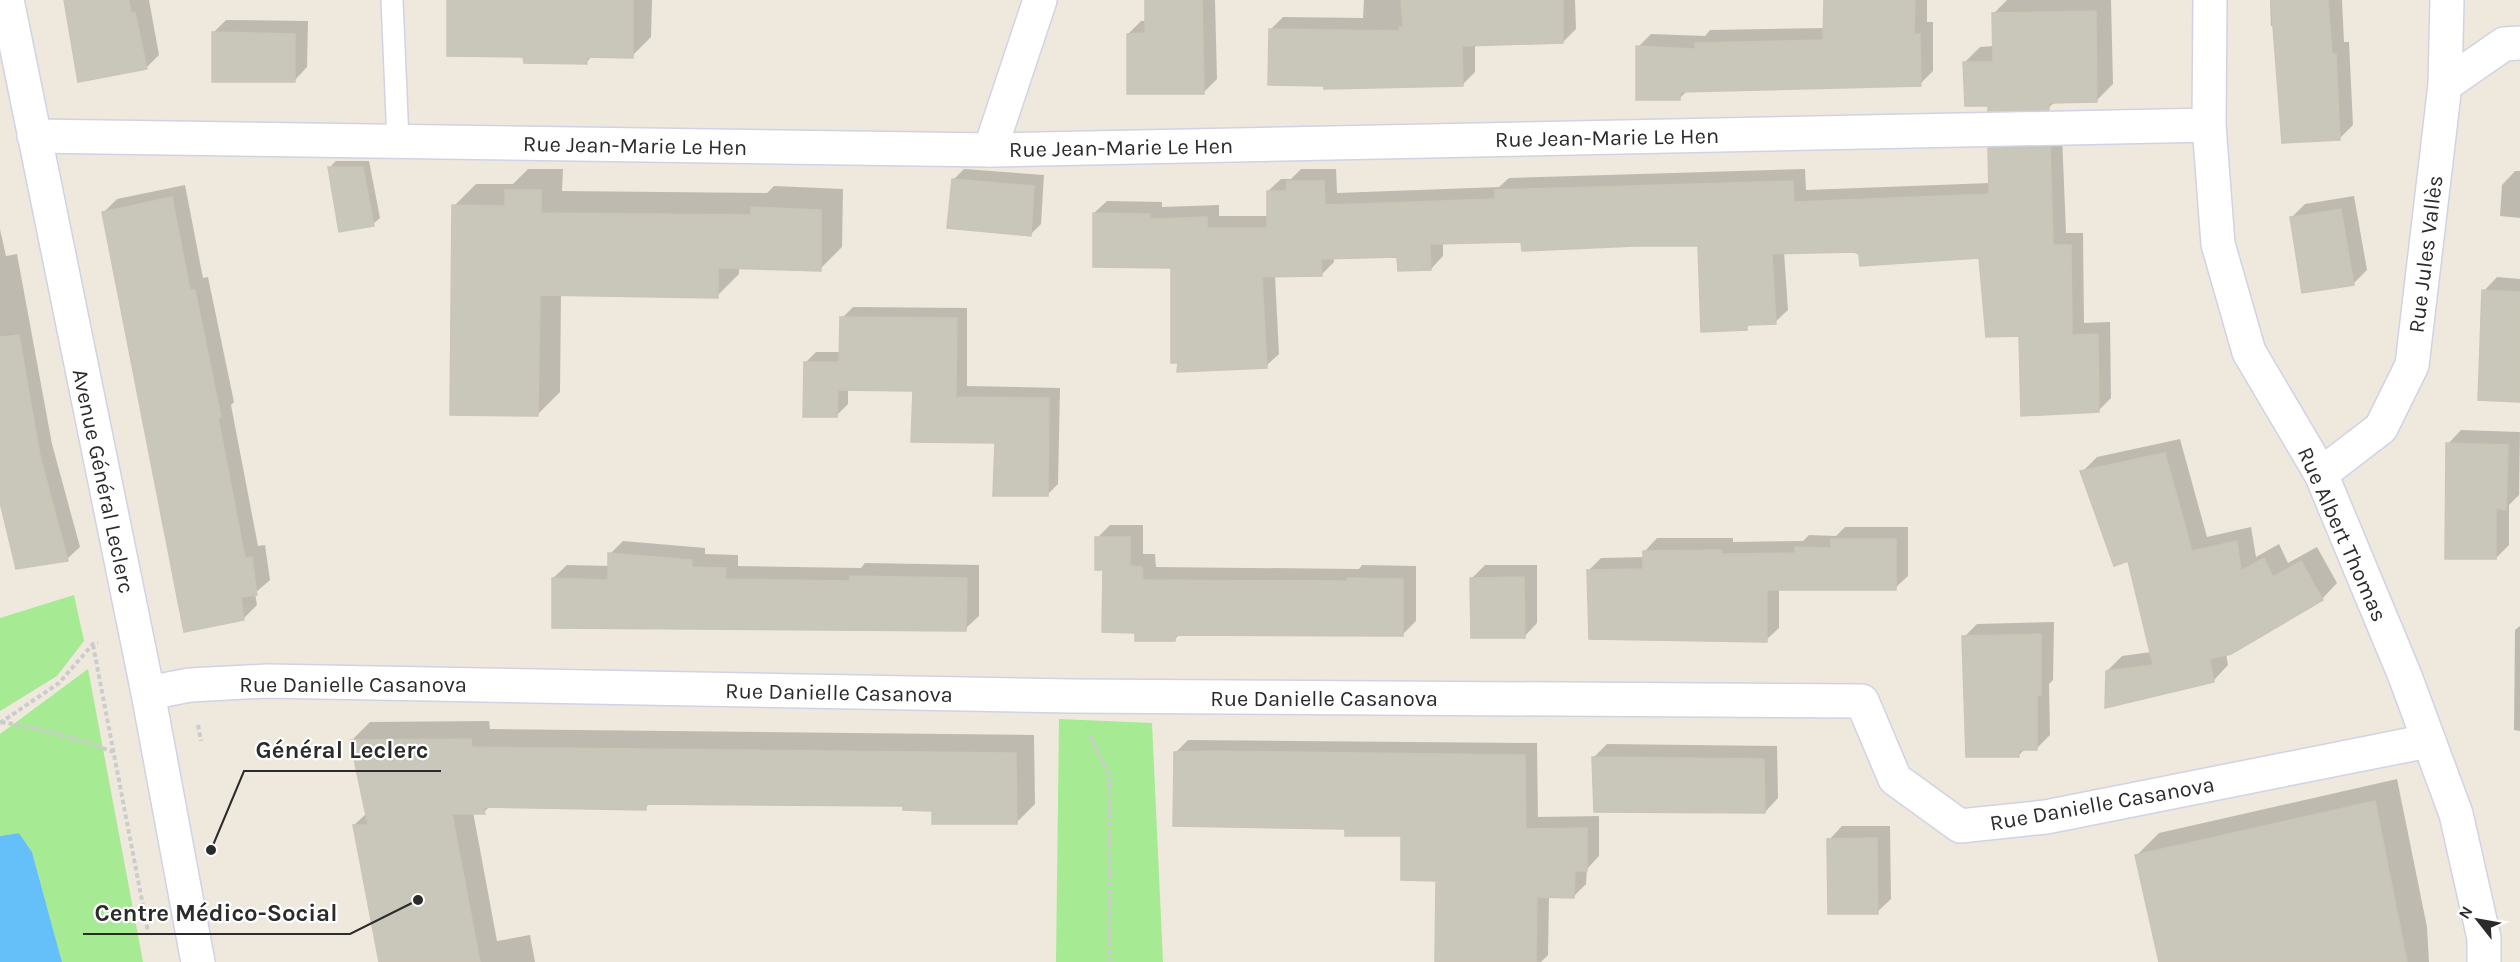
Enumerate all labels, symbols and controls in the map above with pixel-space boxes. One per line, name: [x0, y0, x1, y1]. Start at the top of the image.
street label: Rue Jean-Marie Le Hen: [1495, 123, 1719, 153]
street label: Rue Jean-Marie Le Hen: [523, 131, 747, 161]
street label: Rue Jean-Marie Le Hen: [1009, 133, 1233, 163]
street label: Rue Jules Vallès: [2403, 174, 2449, 334]
street label: Avenue Général Leclerc: [67, 367, 140, 596]
street label: Rue Albert Thomas: [2292, 443, 2392, 626]
street label: Rue Danielle Casanova: [239, 672, 467, 698]
street label: Rue Danielle Casanova: [725, 678, 953, 708]
street label: Rue Danielle Casanova: [1210, 686, 1438, 712]
callout: Général Leclerc: [244, 729, 441, 771]
text: Général Leclerc: [256, 736, 428, 764]
street label: Rue Danielle Casanova: [1988, 771, 2217, 837]
north arrow: [2448, 890, 2508, 950]
callout: Centre Médico-Social: [83, 892, 350, 934]
text: Centre Médico-Social: [95, 899, 337, 927]
text: N: [2454, 903, 2477, 922]

